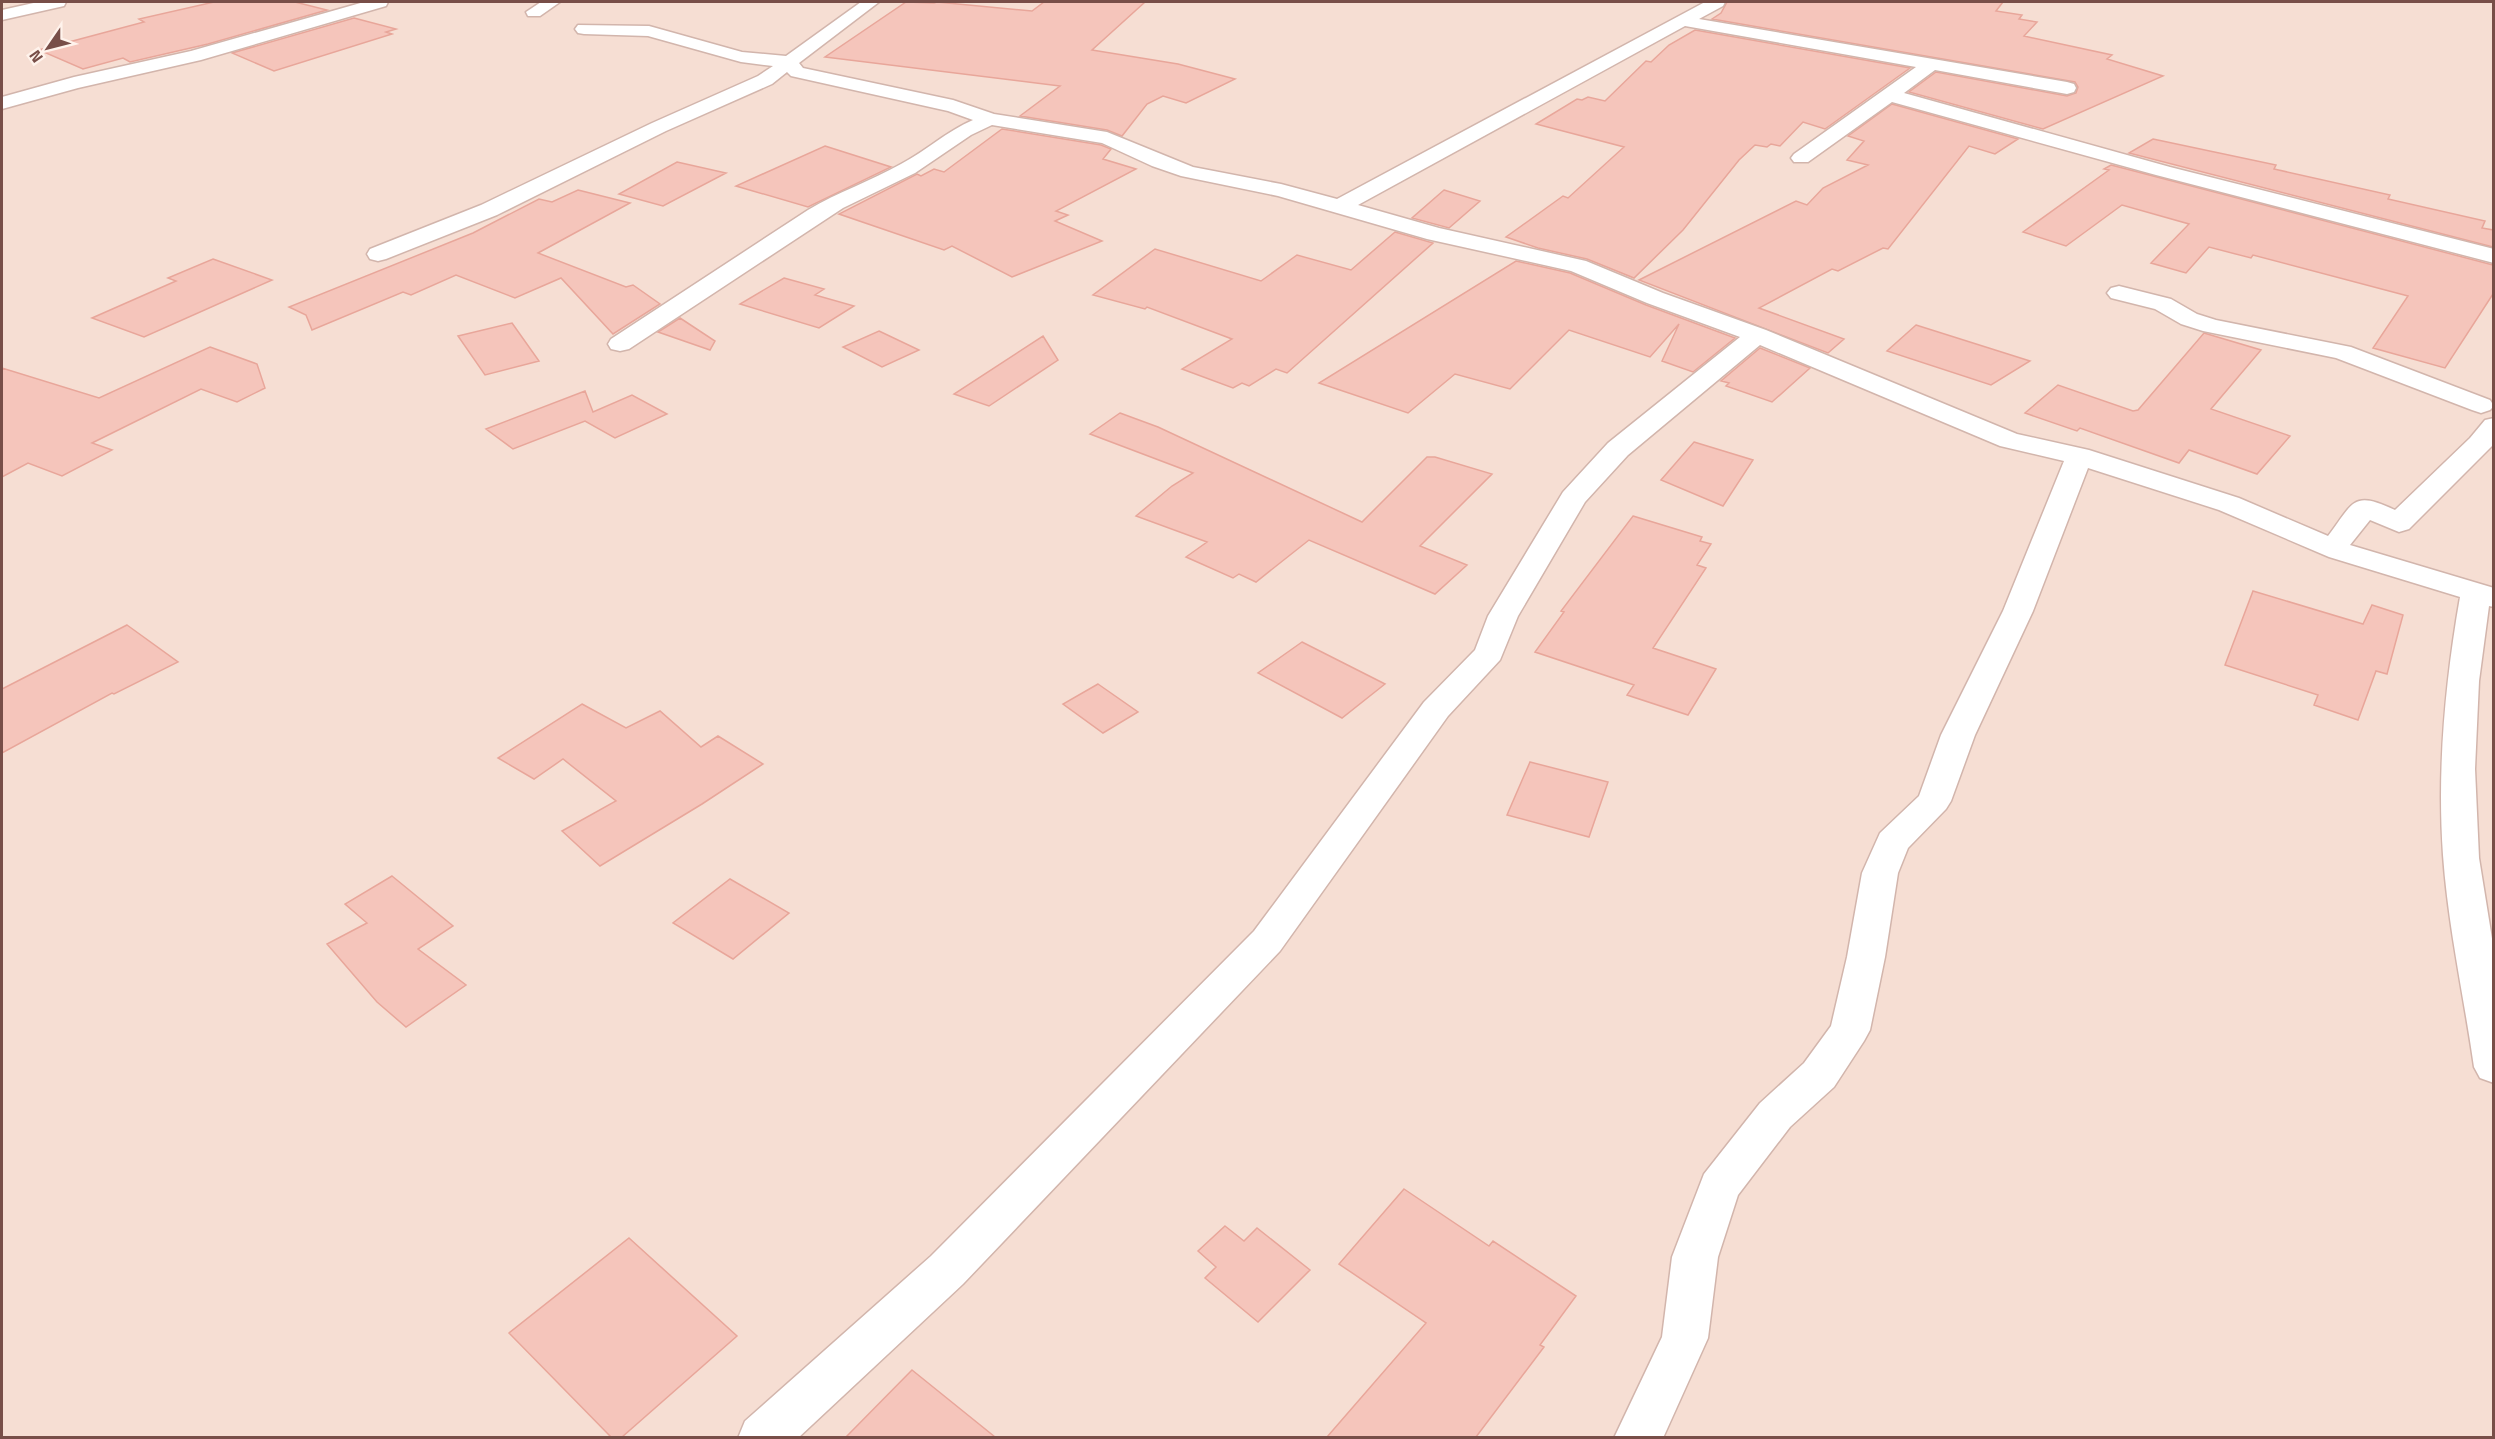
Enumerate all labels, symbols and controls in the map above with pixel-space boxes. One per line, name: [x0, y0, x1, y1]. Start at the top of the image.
north arrow: [18, 18, 78, 78]
text: N: [23, 45, 49, 68]

